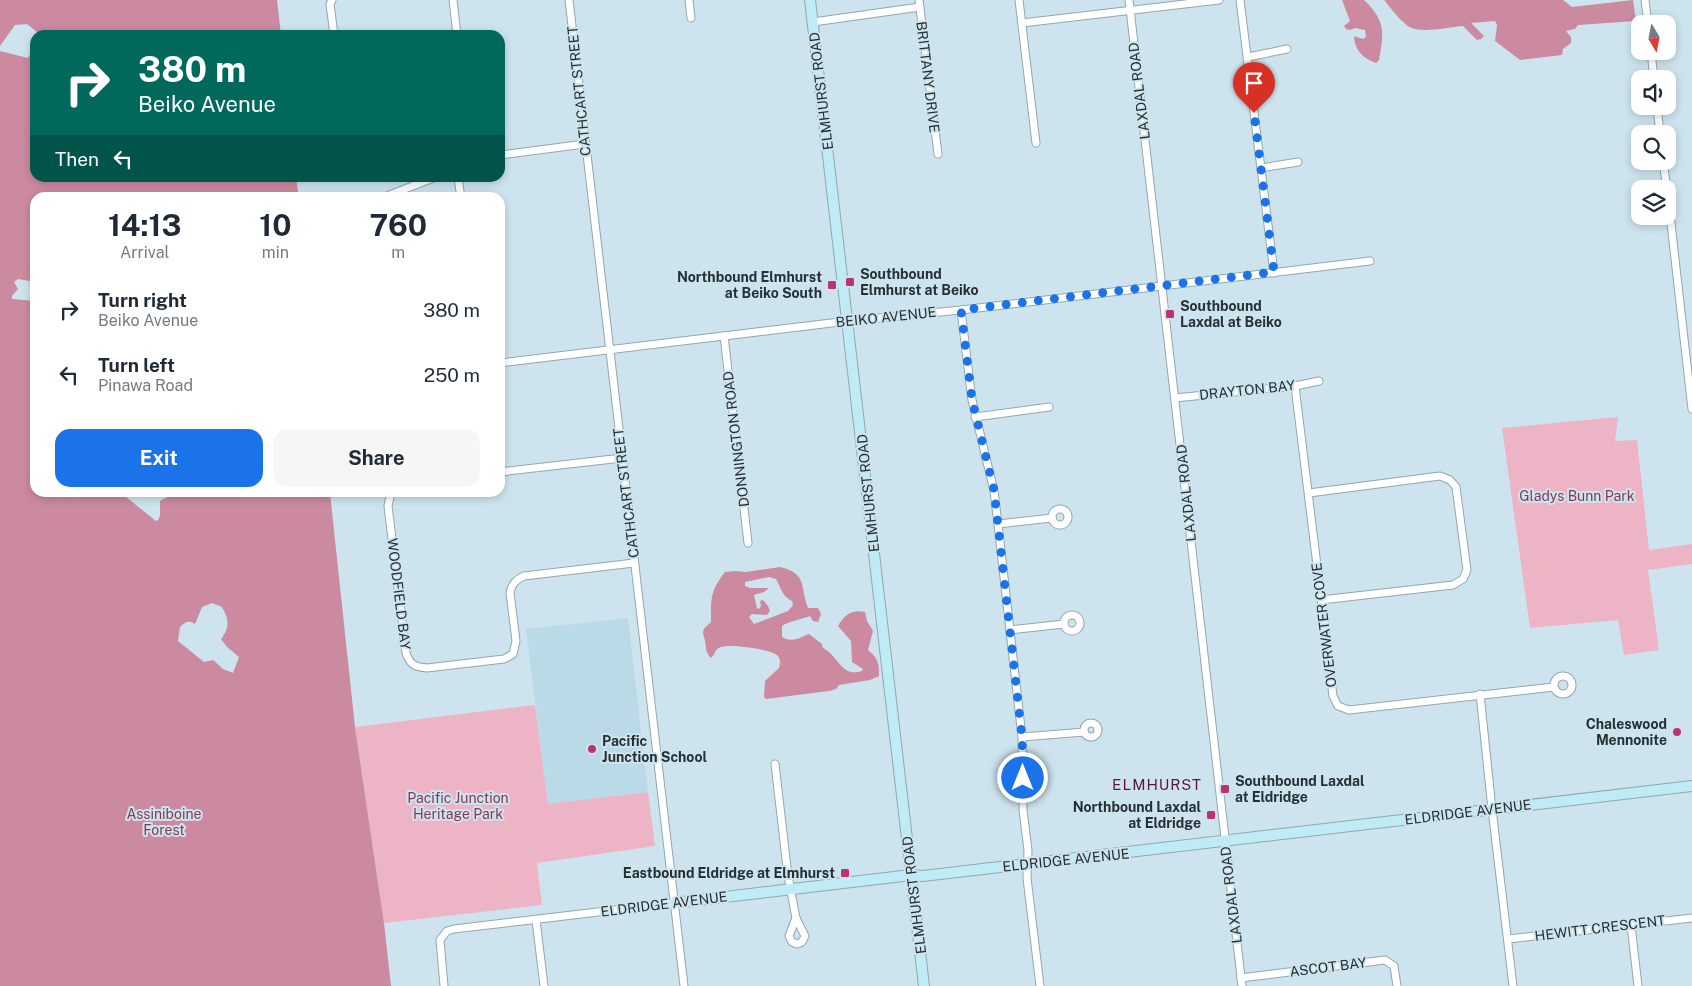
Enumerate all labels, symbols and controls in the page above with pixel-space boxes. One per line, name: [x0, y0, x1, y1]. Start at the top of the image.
north arrow: [1631, 15, 1676, 60]
map controls: [1631, 15, 1676, 225]
street label: BRITTANY DRIVE: [913, 20, 943, 134]
street label: CATHCART STREET: [564, 25, 594, 157]
street label: ELMHURST ROAD: [806, 31, 836, 151]
street label: LAXDAL ROAD: [1125, 42, 1153, 140]
text: 380 m: [138, 49, 246, 90]
icon: right: [55, 50, 120, 115]
pin: [1233, 62, 1275, 113]
icon: arrive: [1240, 69, 1268, 97]
button: sound: [1631, 70, 1676, 115]
text: Beiko Avenue: [138, 91, 276, 117]
button: search: [1631, 125, 1676, 170]
icon: left: [109, 145, 137, 173]
text: Then: [55, 148, 99, 170]
button: layers: [1631, 180, 1676, 225]
text: 14:13: [108, 207, 181, 243]
text: 10: [259, 207, 292, 243]
text: 760: [369, 207, 427, 243]
text: Arrival: [120, 243, 169, 262]
text: min: [262, 243, 289, 262]
text: m: [391, 243, 405, 262]
place label: Southbound Elmhurst at Beiko: [860, 266, 979, 298]
place label: Northbound Elmhurst at Beiko South: [677, 269, 822, 301]
marker: Southbound Elmhurst at Beiko: [844, 276, 856, 288]
marker: Northbound Elmhurst at Beiko South: [826, 279, 838, 291]
text: Turn right: [98, 289, 187, 311]
icon: right: [55, 296, 83, 324]
place label: Southbound Laxdal at Beiko: [1180, 298, 1282, 330]
text: 380 m: [423, 299, 480, 321]
street label: BEIKO AVENUE: [835, 304, 937, 330]
marker: Southbound Laxdal at Beiko: [1164, 308, 1176, 320]
text: Beiko Avenue: [98, 311, 198, 330]
text: Turn left: [98, 354, 175, 376]
icon: left: [55, 361, 83, 389]
text: 250 m: [424, 364, 480, 386]
street label: DONNINGTON ROAD: [720, 370, 752, 508]
text: Pinawa Road: [98, 376, 193, 395]
street label: DRAYTON BAY: [1198, 377, 1296, 403]
street label: CATHCART STREET: [610, 427, 642, 559]
button: Exit: [55, 429, 263, 487]
button: Share: [273, 429, 480, 487]
street label: ELMHURST ROAD: [854, 433, 882, 553]
street label: LAXDAL ROAD: [1173, 444, 1199, 542]
park label: Gladys Bunn Park: [1519, 488, 1635, 504]
street label: WOODFIELD BAY: [384, 537, 414, 651]
street label: OVERWATER COVE: [1308, 562, 1340, 688]
place label: Chaleswood Mennonite: [1586, 716, 1667, 748]
marker: Chaleswood Mennonite: [1671, 726, 1683, 738]
place label: Pacific Junction School: [602, 733, 707, 765]
marker: Pacific Junction School: [586, 743, 598, 755]
position arrow: [996, 751, 1048, 803]
place label: Southbound Laxdal at Eldridge: [1235, 773, 1365, 805]
district label: ELMHURST: [1112, 776, 1202, 793]
marker: Southbound Laxdal at Eldridge: [1219, 783, 1231, 795]
park label: Pacific Junction Heritage Park: [407, 790, 509, 822]
street label: ELDRIDGE AVENUE: [1404, 796, 1532, 828]
place label: Northbound Laxdal at Eldridge: [1073, 799, 1201, 831]
park label: Assiniboine Forest: [127, 806, 202, 838]
marker: Northbound Laxdal at Eldridge: [1205, 809, 1217, 821]
street label: ELMHURST ROAD: [899, 835, 929, 955]
street label: ELDRIDGE AVENUE: [1002, 845, 1130, 875]
street label: LAXDAL ROAD: [1217, 846, 1245, 944]
place label: Eastbound Eldridge at Elmhurst: [623, 865, 835, 881]
marker: Eastbound Eldridge at Elmhurst: [839, 867, 851, 879]
street label: ELDRIDGE AVENUE: [600, 888, 728, 920]
street label: HEWITT CRESCENT: [1534, 912, 1666, 944]
street label: ASCOT BAY: [1289, 954, 1368, 980]

